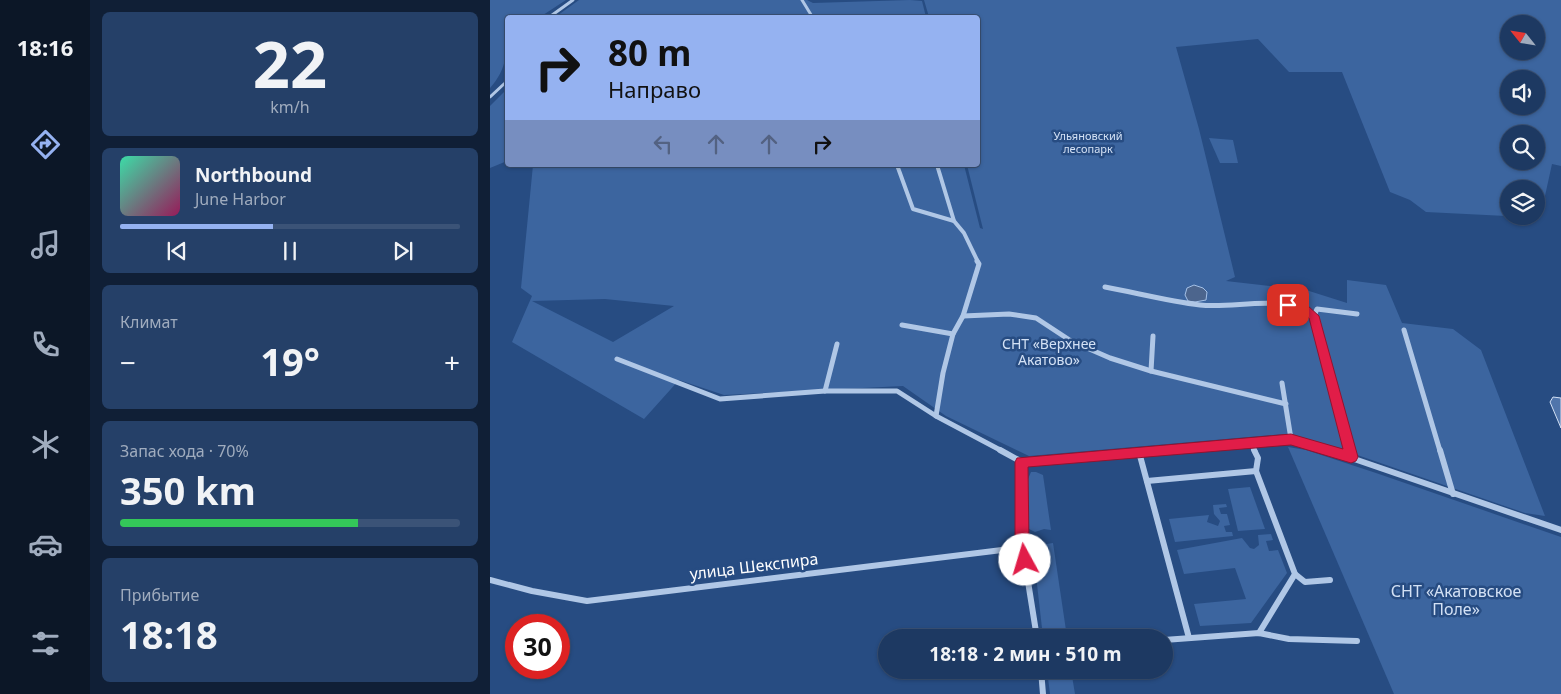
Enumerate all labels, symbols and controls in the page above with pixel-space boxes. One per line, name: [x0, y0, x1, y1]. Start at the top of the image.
north arrow: [1500, 15, 1545, 60]
map controls: [1500, 15, 1545, 225]
text: 22: [253, 19, 327, 107]
text: 80 m: [608, 29, 691, 76]
text: 18:16: [17, 32, 73, 62]
icon: right: [525, 35, 590, 100]
button: sound: [1500, 70, 1545, 115]
text: Направо: [608, 74, 701, 104]
text: km/h: [270, 96, 310, 118]
button: search: [1500, 125, 1545, 170]
icon: directions: [28, 127, 63, 162]
park label: Ульяновский лесопарк: [1053, 128, 1123, 156]
icon: left: [649, 130, 677, 158]
icon: ahead: [702, 130, 730, 158]
icon: ahead: [755, 130, 783, 158]
icon: right: [808, 130, 836, 158]
text: Northbound: [195, 162, 312, 188]
button: layers: [1500, 180, 1545, 225]
text: June Harbor: [195, 188, 286, 210]
icon: music: [28, 227, 63, 262]
icon: previous: [163, 237, 191, 265]
icon: pause: [276, 237, 304, 265]
icon: next: [389, 237, 417, 265]
pin: [1267, 284, 1309, 326]
icon: arrive: [1274, 291, 1302, 319]
text: Климат: [120, 311, 178, 333]
icon: phone: [28, 327, 63, 362]
park label: СНТ «Верхнее Акатово»: [1002, 334, 1096, 369]
text: 19°: [260, 335, 320, 387]
text: −: [120, 343, 136, 381]
text: +: [444, 343, 460, 381]
icon: climate: [28, 427, 63, 462]
text: Запас хода · 70%: [120, 440, 249, 462]
text: 350 km: [120, 464, 256, 516]
icon: car: [28, 527, 63, 562]
position arrow: [998, 533, 1050, 585]
street label: улица Шекспира: [689, 547, 819, 585]
park label: СНТ «Акатовское Поле»: [1391, 580, 1521, 620]
text: Прибытие: [120, 584, 199, 606]
text: 18:18: [120, 608, 218, 660]
speed limit sign: 30: [505, 614, 570, 679]
icon: filters: [28, 626, 63, 661]
text: 18:18 · 2 мин · 510 m: [929, 641, 1122, 667]

